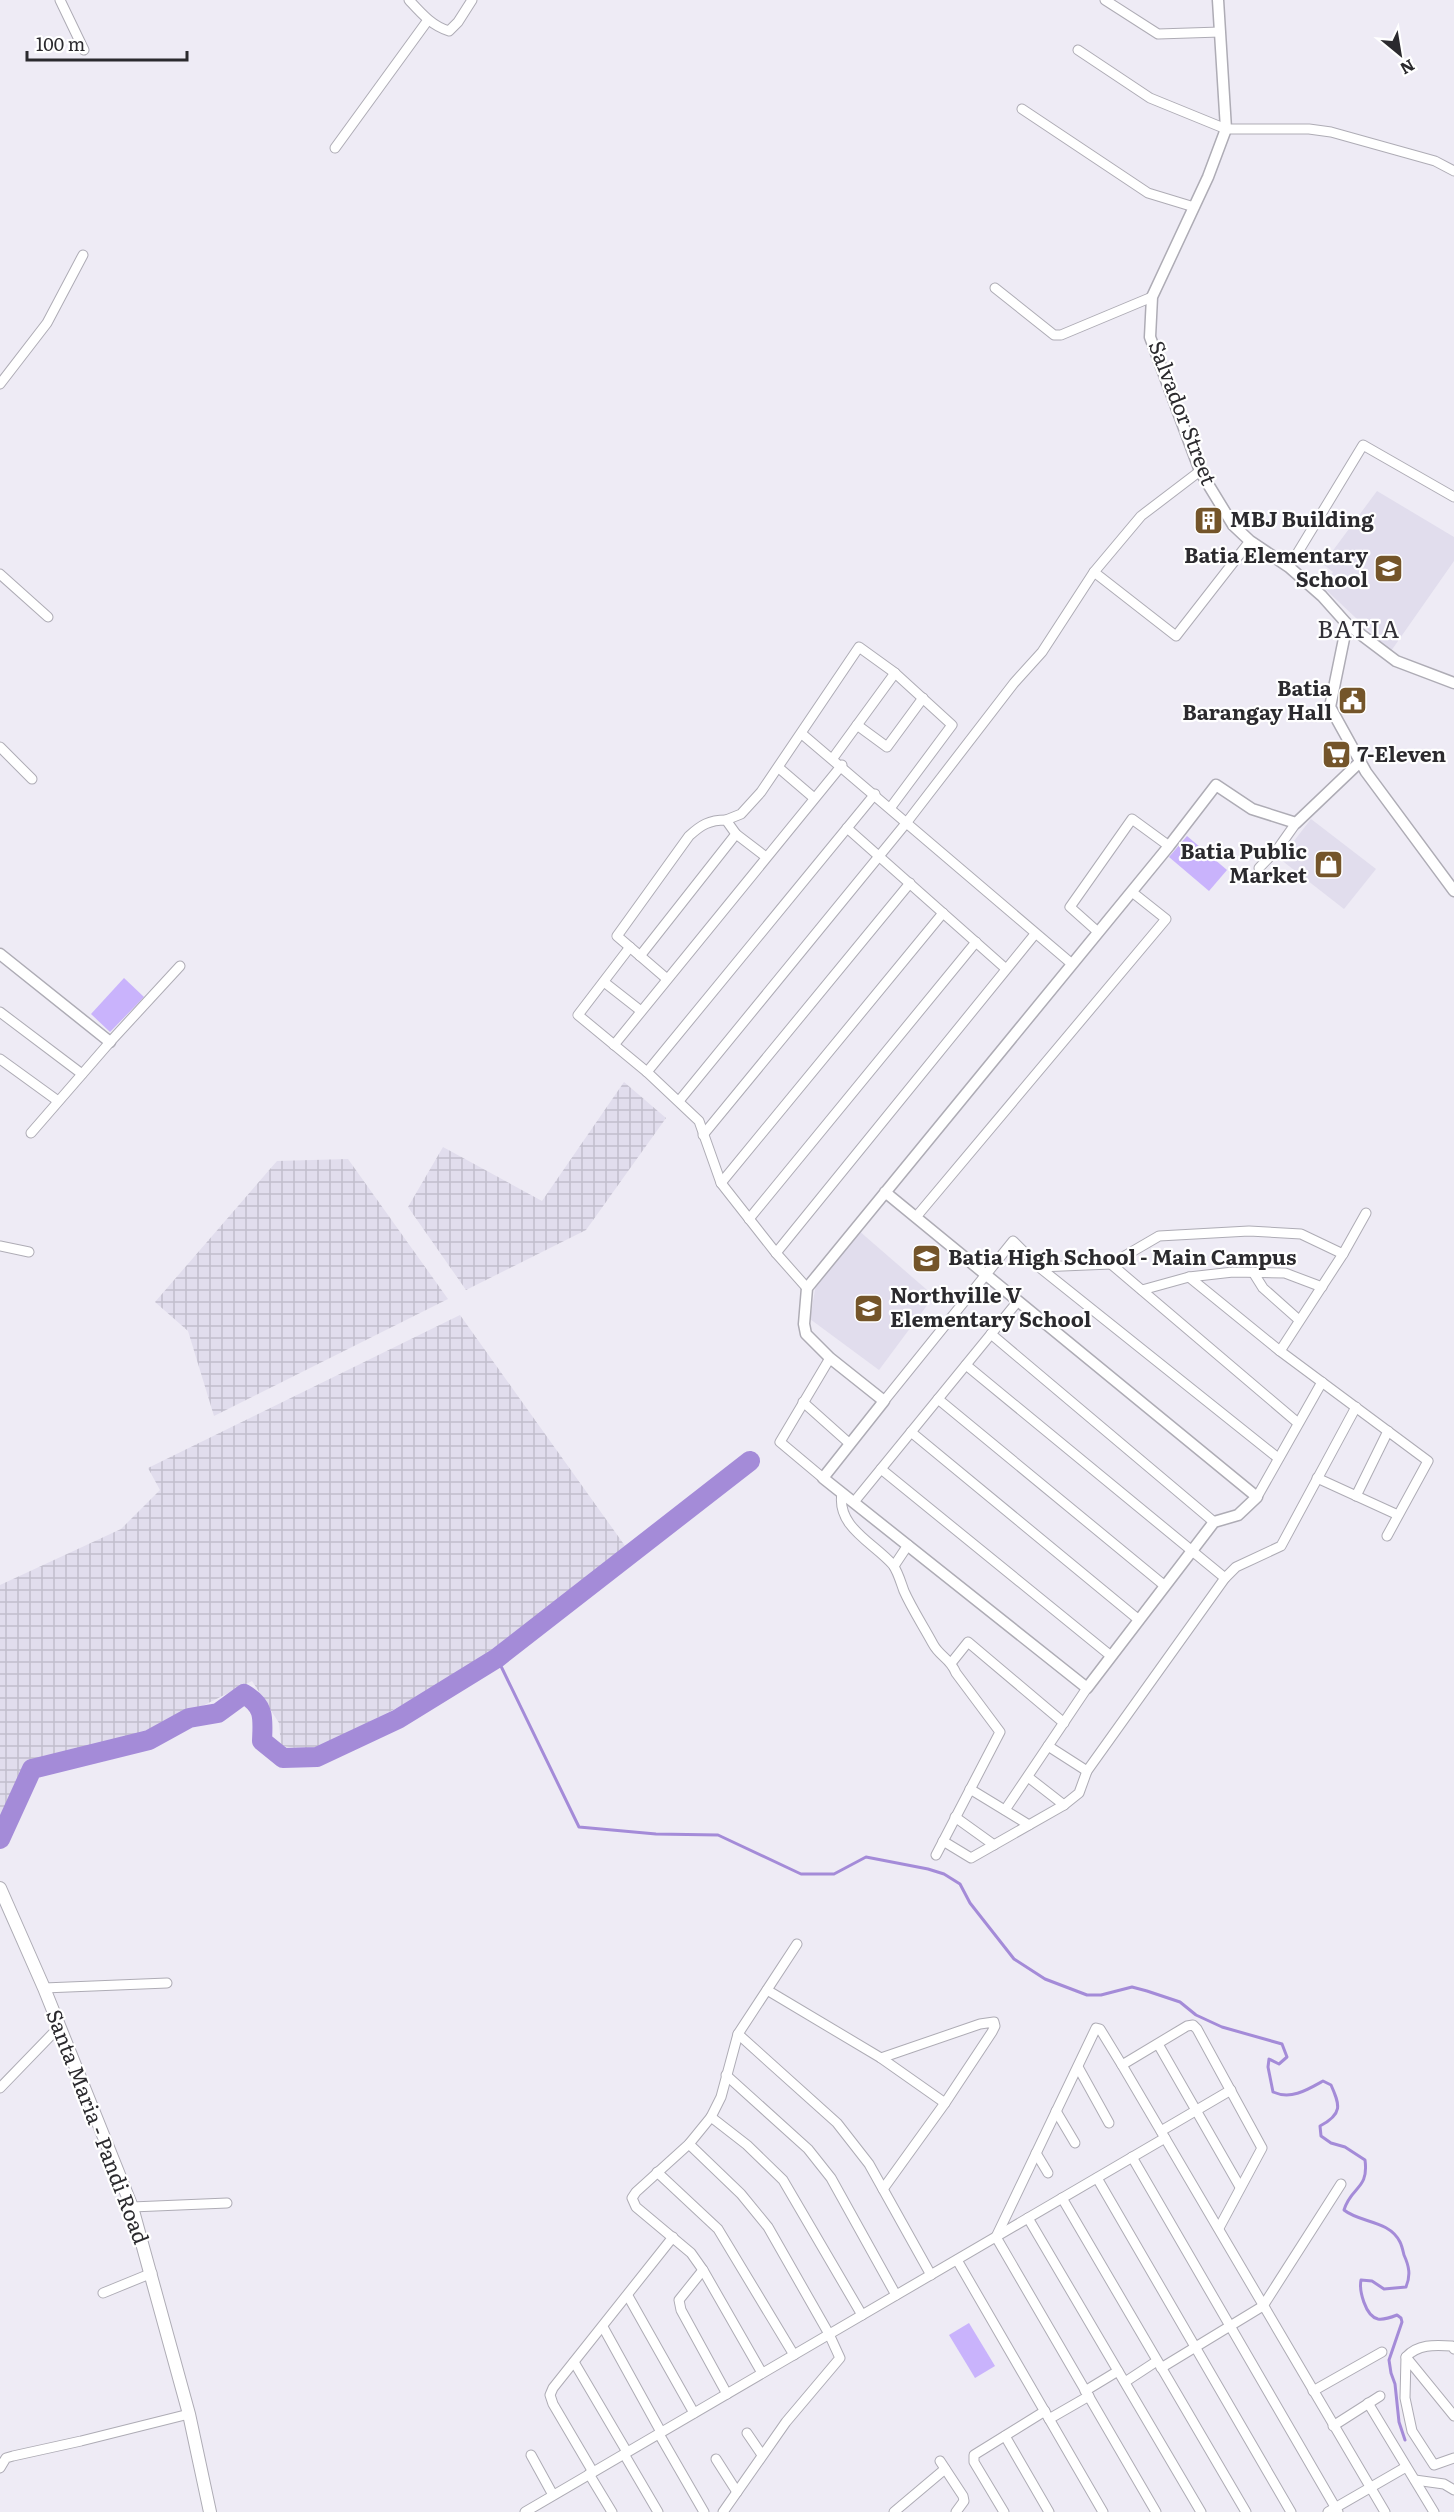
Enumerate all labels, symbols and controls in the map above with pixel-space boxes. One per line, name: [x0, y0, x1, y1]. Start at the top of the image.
scale bar: [27, 24, 188, 62]
north arrow: [1370, 24, 1430, 84]
text: 100 m: [36, 30, 85, 57]
text: N: [1396, 54, 1420, 82]
street label: Salvador Street: [1143, 335, 1226, 489]
place label: MBJ Building: [1230, 502, 1374, 533]
building icon: MBJ Building: [1193, 504, 1225, 536]
place label: Batia Elementary School: [1184, 538, 1368, 593]
school or university icon: Batia Elementary School: [1373, 552, 1405, 584]
district label: BATIA: [1317, 610, 1401, 645]
place label: Batia Barangay Hall: [1182, 671, 1333, 726]
public building icon: Batia Barangay Hall: [1337, 685, 1369, 717]
place label: 7-Eleven: [1357, 737, 1446, 768]
supermarket icon: 7-Eleven: [1320, 739, 1352, 771]
place label: Batia Public Market: [1180, 834, 1308, 889]
shop icon: Batia Public Market: [1312, 848, 1344, 880]
place label: Batia High School - Main Campus: [948, 1240, 1297, 1271]
school or university icon: Batia High School - Main Campus: [911, 1242, 943, 1274]
place label: Northville V Elementary School: [890, 1278, 1092, 1333]
school or university icon: Northville V Elementary School: [853, 1292, 885, 1324]
street label: Santa Maria - Pandi Road: [40, 2004, 158, 2248]

